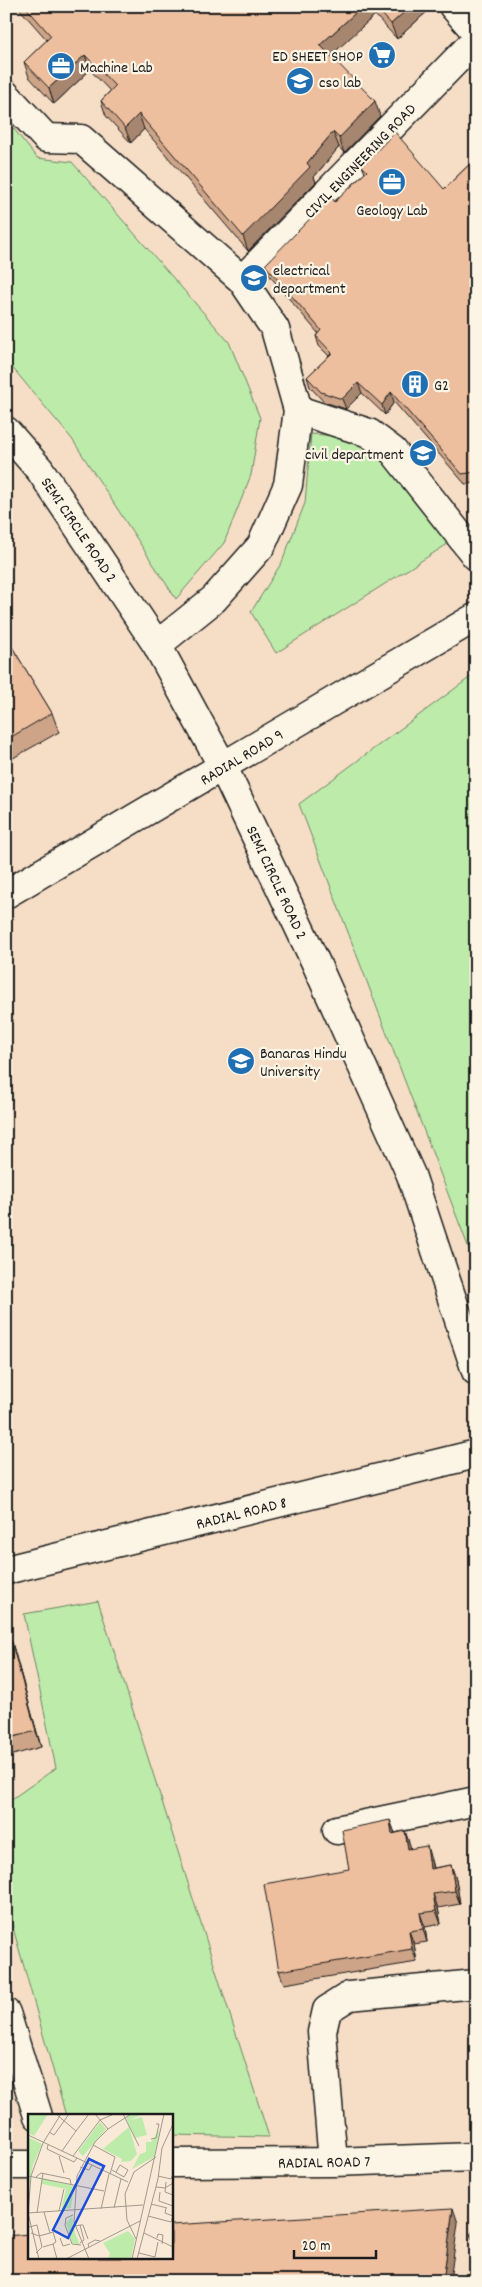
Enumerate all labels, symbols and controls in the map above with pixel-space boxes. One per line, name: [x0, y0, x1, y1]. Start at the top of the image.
supermarket icon: ED SHEET SHOP: [367, 40, 397, 70]
place label: ED SHEET SHOP: [272, 46, 363, 69]
office icon: Machine Lab: [46, 51, 76, 81]
place label: Machine Lab: [80, 57, 153, 80]
school or university icon: cso lab: [285, 66, 315, 96]
place label: cso lab: [319, 72, 361, 95]
street label: CIVIL ENGINEERING ROAD: [299, 99, 422, 225]
office icon: Geology Lab: [377, 167, 407, 197]
place label: Geology Lab: [356, 200, 428, 223]
place label: electrical department: [273, 260, 346, 301]
school or university icon: electrical department: [239, 263, 269, 293]
building icon: G2: [400, 369, 430, 399]
place label: G2: [434, 375, 449, 398]
school or university icon: civil department: [408, 438, 438, 468]
place label: civil department: [305, 444, 404, 467]
street label: SEMI CIRCLE ROAD 2: [34, 473, 122, 588]
street label: RADIAL ROAD 9: [196, 724, 288, 792]
street label: SEMI CIRCLE ROAD 2: [239, 822, 312, 944]
place label: Banaras Hindu University: [260, 1043, 347, 1084]
school or university icon: Banaras Hindu University: [226, 1046, 256, 1076]
street label: RADIAL ROAD 8: [194, 1492, 289, 1537]
inset map: [28, 2114, 172, 2260]
street label: RADIAL ROAD 7: [278, 2151, 370, 2176]
scale bar: [294, 2227, 377, 2259]
text: 20 m: [302, 2236, 330, 2258]

